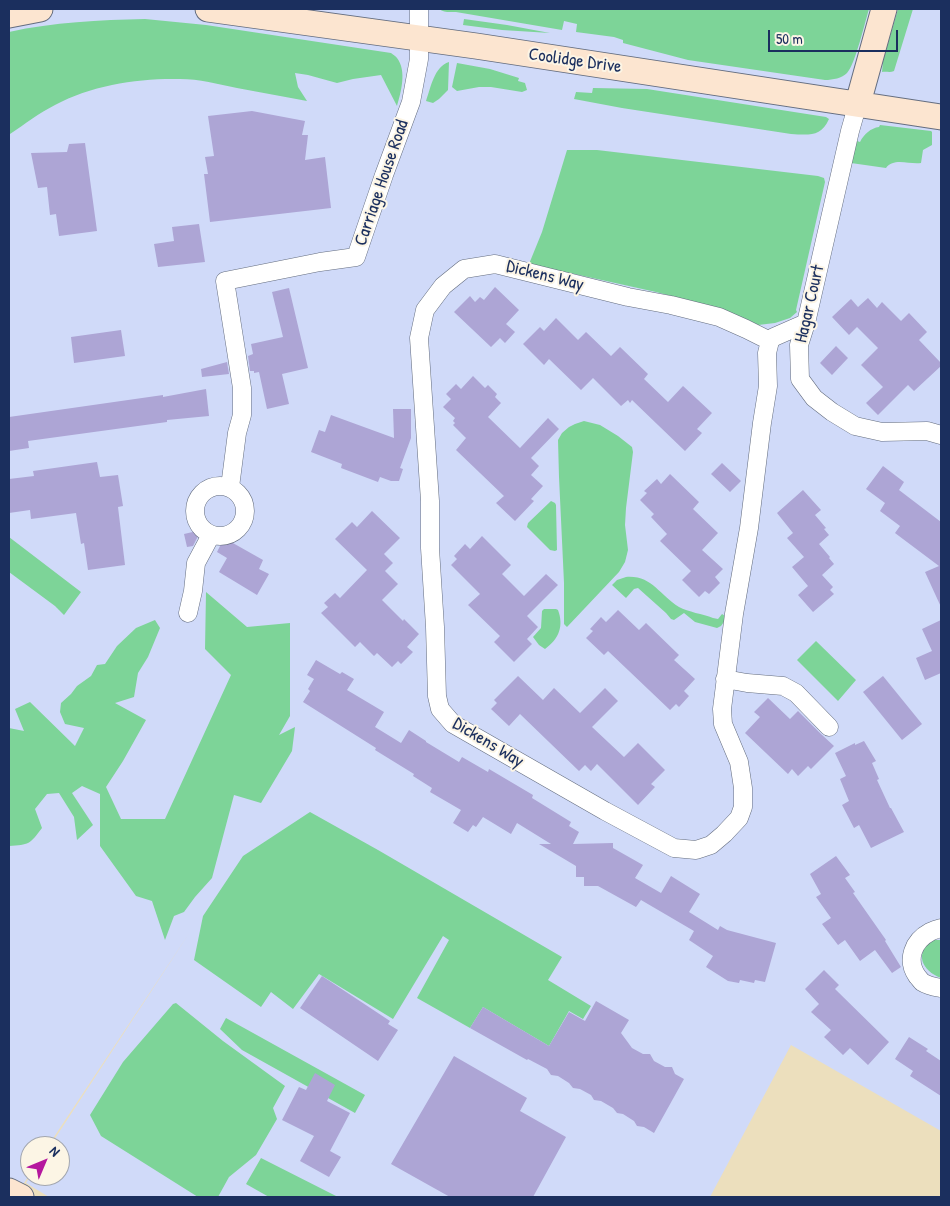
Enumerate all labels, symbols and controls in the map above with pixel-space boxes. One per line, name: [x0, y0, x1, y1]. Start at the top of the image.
scale bar: [770, 20, 900, 52]
text: 50 m: [776, 28, 803, 49]
street label: Coolidge Drive: [527, 44, 623, 78]
street label: Carriage House Road: [350, 117, 414, 249]
street label: Dickens Way: [504, 256, 586, 296]
street label: Hagar Court: [791, 263, 829, 345]
street label: Dickens Way: [449, 713, 527, 773]
north arrow: [20, 1136, 70, 1186]
text: N: [46, 1141, 65, 1160]

